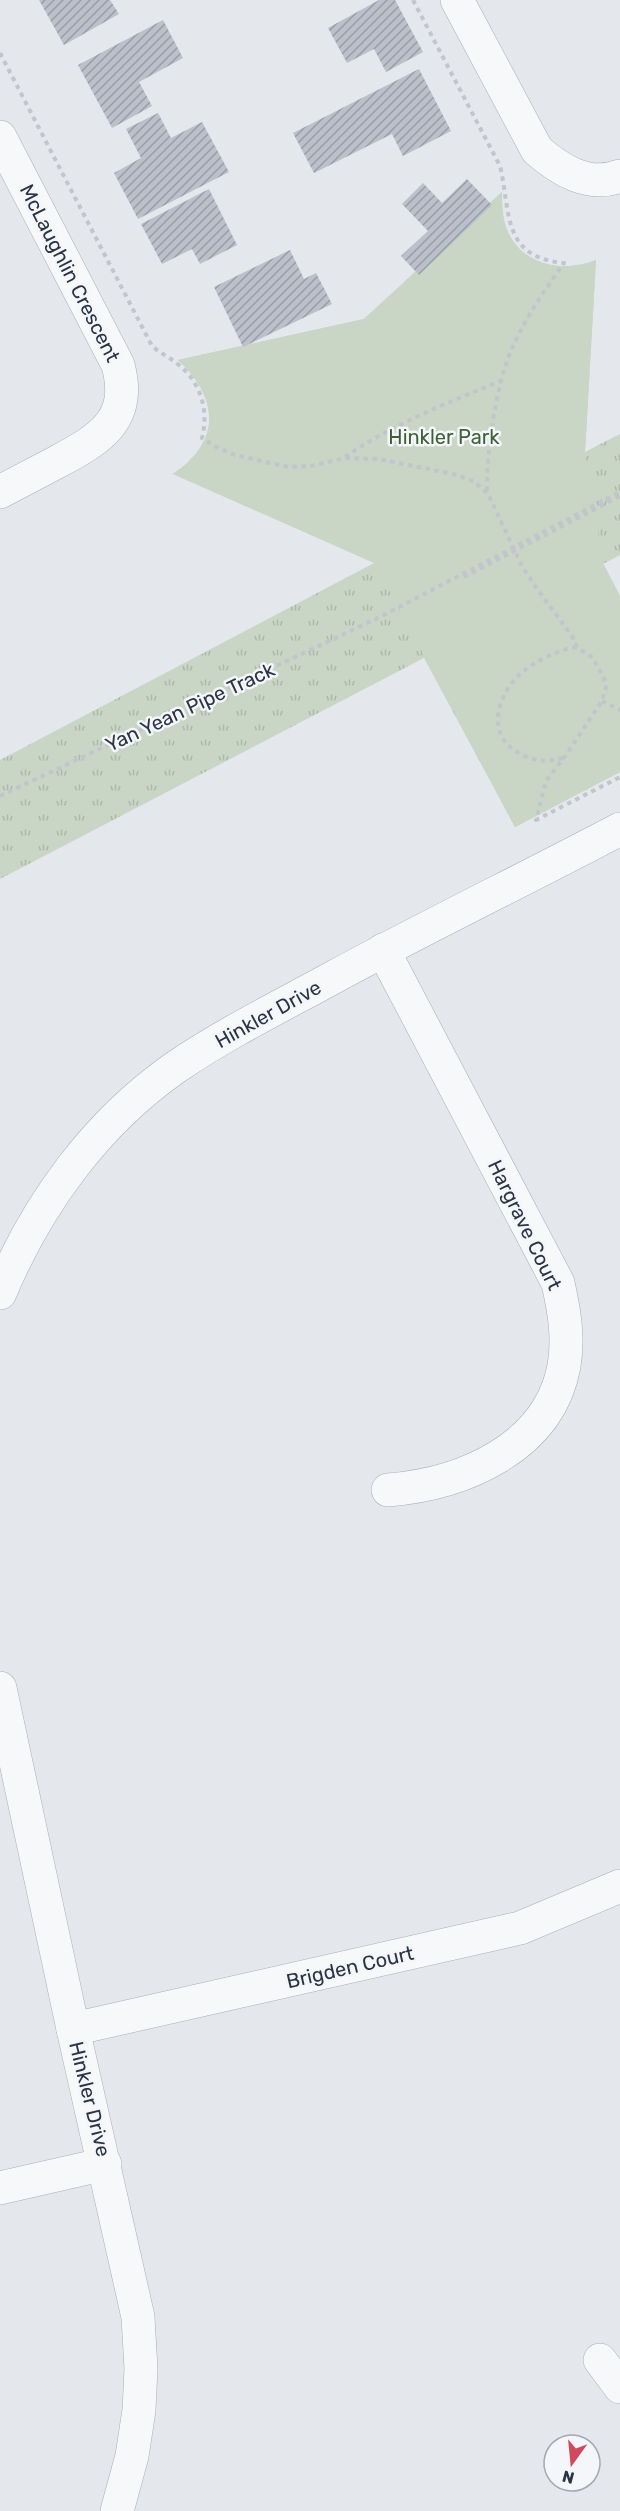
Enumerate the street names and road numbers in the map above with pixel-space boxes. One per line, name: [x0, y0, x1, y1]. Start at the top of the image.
street label: McLaughlin Crescent: [15, 180, 125, 366]
street label: Yan Yean Pipe Track: [102, 657, 279, 757]
street label: Hinkler Drive: [211, 975, 325, 1053]
street label: Hargrave Court: [483, 1156, 567, 1294]
street label: Brigden Court: [284, 1941, 416, 1993]
street label: Hinkler Drive: [64, 2039, 116, 2159]

